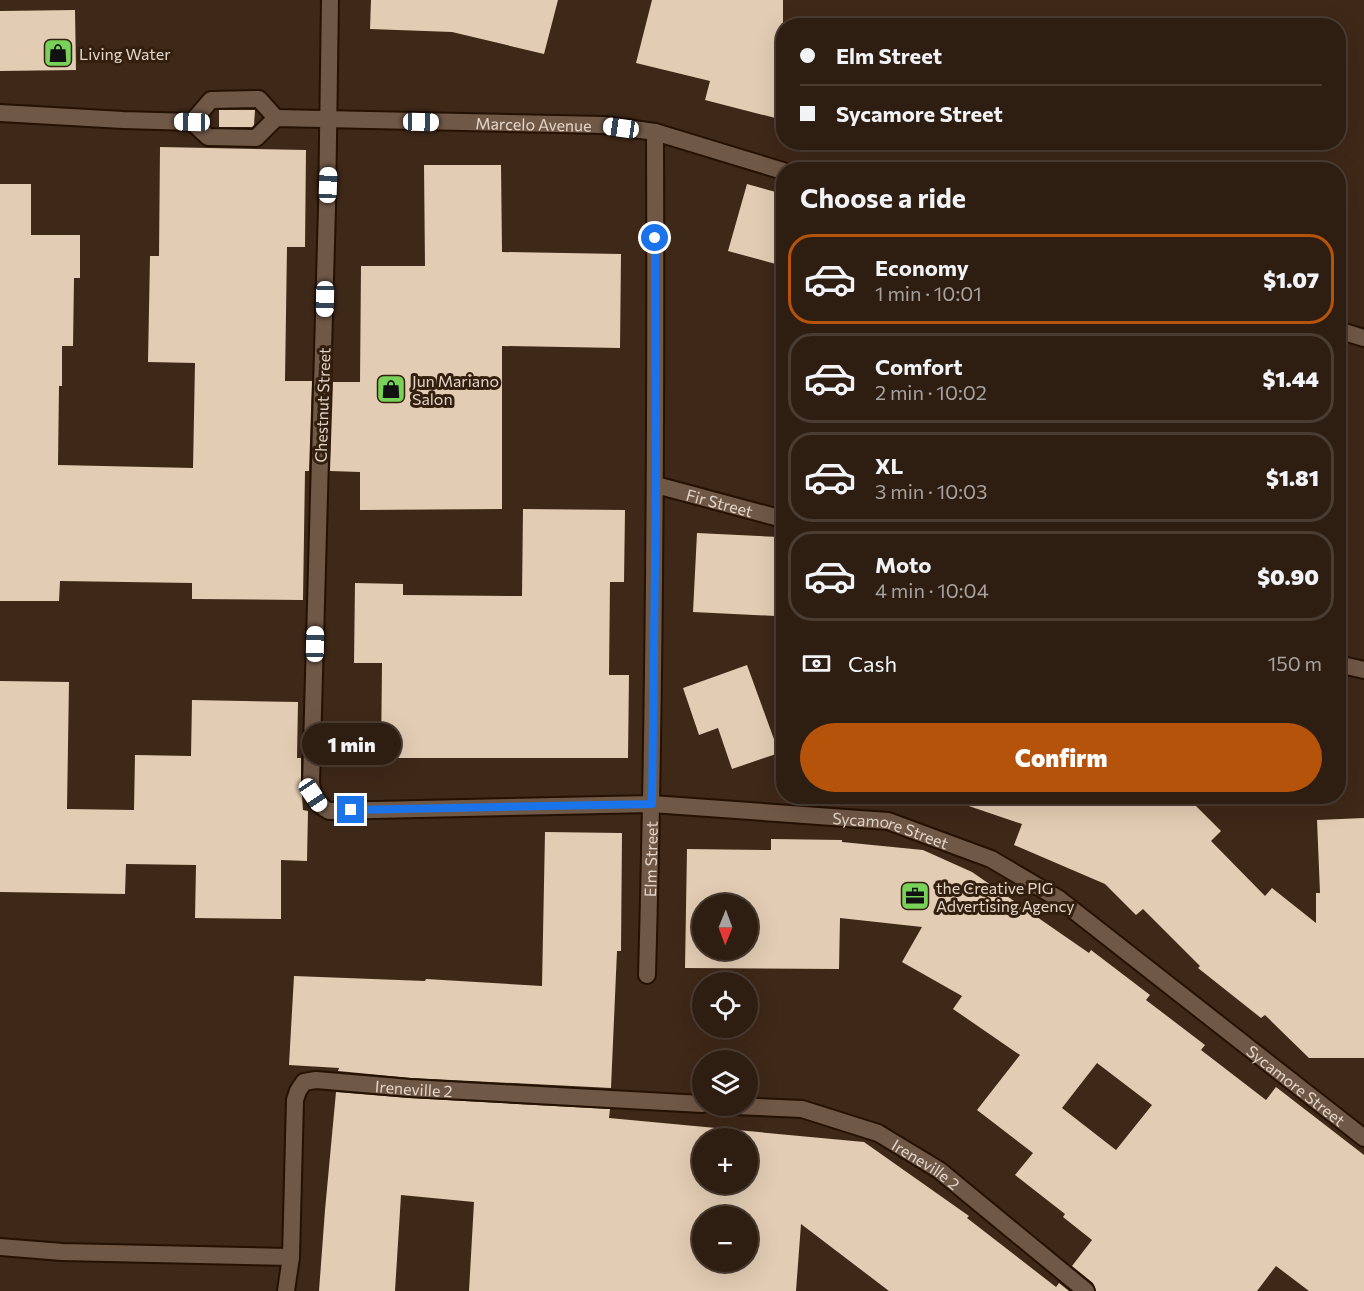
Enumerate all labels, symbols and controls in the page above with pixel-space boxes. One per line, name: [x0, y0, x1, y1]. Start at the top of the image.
shop icon: Living Water: [42, 37, 74, 69]
text: Elm Street: [836, 42, 942, 69]
place label: Living Water: [79, 44, 171, 63]
text: Sycamore Street: [836, 100, 1003, 127]
car: [174, 113, 210, 131]
car: [403, 113, 439, 131]
street label: Marcelo Avenue: [475, 113, 592, 134]
car: [602, 117, 640, 139]
car: [318, 167, 338, 203]
text: Choose a ride: [800, 181, 966, 214]
route start: [641, 224, 668, 251]
icon: car: [803, 252, 857, 306]
text: Economy: [875, 254, 969, 281]
text: $1.07: [1263, 266, 1319, 293]
car: [316, 281, 334, 317]
text: 1 min · 10:01: [875, 281, 982, 305]
street label: Chestnut Street: [310, 347, 334, 463]
icon: car: [803, 351, 857, 405]
text: Comfort: [875, 353, 963, 380]
text: $1.44: [1263, 365, 1319, 392]
place label: Jun Mariano Salon: [412, 371, 499, 408]
shop icon: Jun Mariano Salon: [375, 373, 407, 405]
text: 2 min · 10:02: [875, 380, 987, 404]
icon: car: [803, 450, 857, 504]
text: XL: [875, 452, 903, 479]
text: $1.81: [1266, 464, 1319, 491]
text: 3 min · 10:03: [875, 479, 987, 503]
street label: Fir Street: [684, 484, 756, 520]
icon: car: [803, 549, 857, 603]
text: Moto: [875, 551, 931, 578]
text: $0.90: [1257, 563, 1319, 590]
text: 4 min · 10:04: [875, 578, 989, 602]
car: [306, 626, 324, 662]
icon: cash: [800, 647, 833, 680]
text: Cash: [848, 650, 897, 677]
text: 150 m: [1268, 651, 1322, 675]
callout: 1 min: [302, 723, 400, 765]
button: Confirm: [800, 723, 1322, 792]
text: 1 min: [327, 732, 376, 756]
car: [295, 775, 331, 815]
route end: [337, 796, 364, 823]
street label: Sycamore Street: [832, 808, 952, 852]
street label: Elm Street: [640, 820, 660, 897]
place label: the Creative PIG Advertising Agency: [936, 878, 1075, 915]
office icon: the Creative PIG Advertising Agency: [899, 880, 931, 912]
north arrow: [692, 894, 758, 960]
map controls: [692, 894, 758, 1272]
button: locate: [692, 972, 758, 1038]
street label: Sycamore Street: [1243, 1041, 1350, 1130]
button: layers: [692, 1050, 758, 1116]
street label: Ireneville 2: [374, 1076, 453, 1100]
button: +: [692, 1128, 758, 1194]
street label: Ireneville 2: [889, 1134, 964, 1193]
button: −: [692, 1206, 758, 1272]

